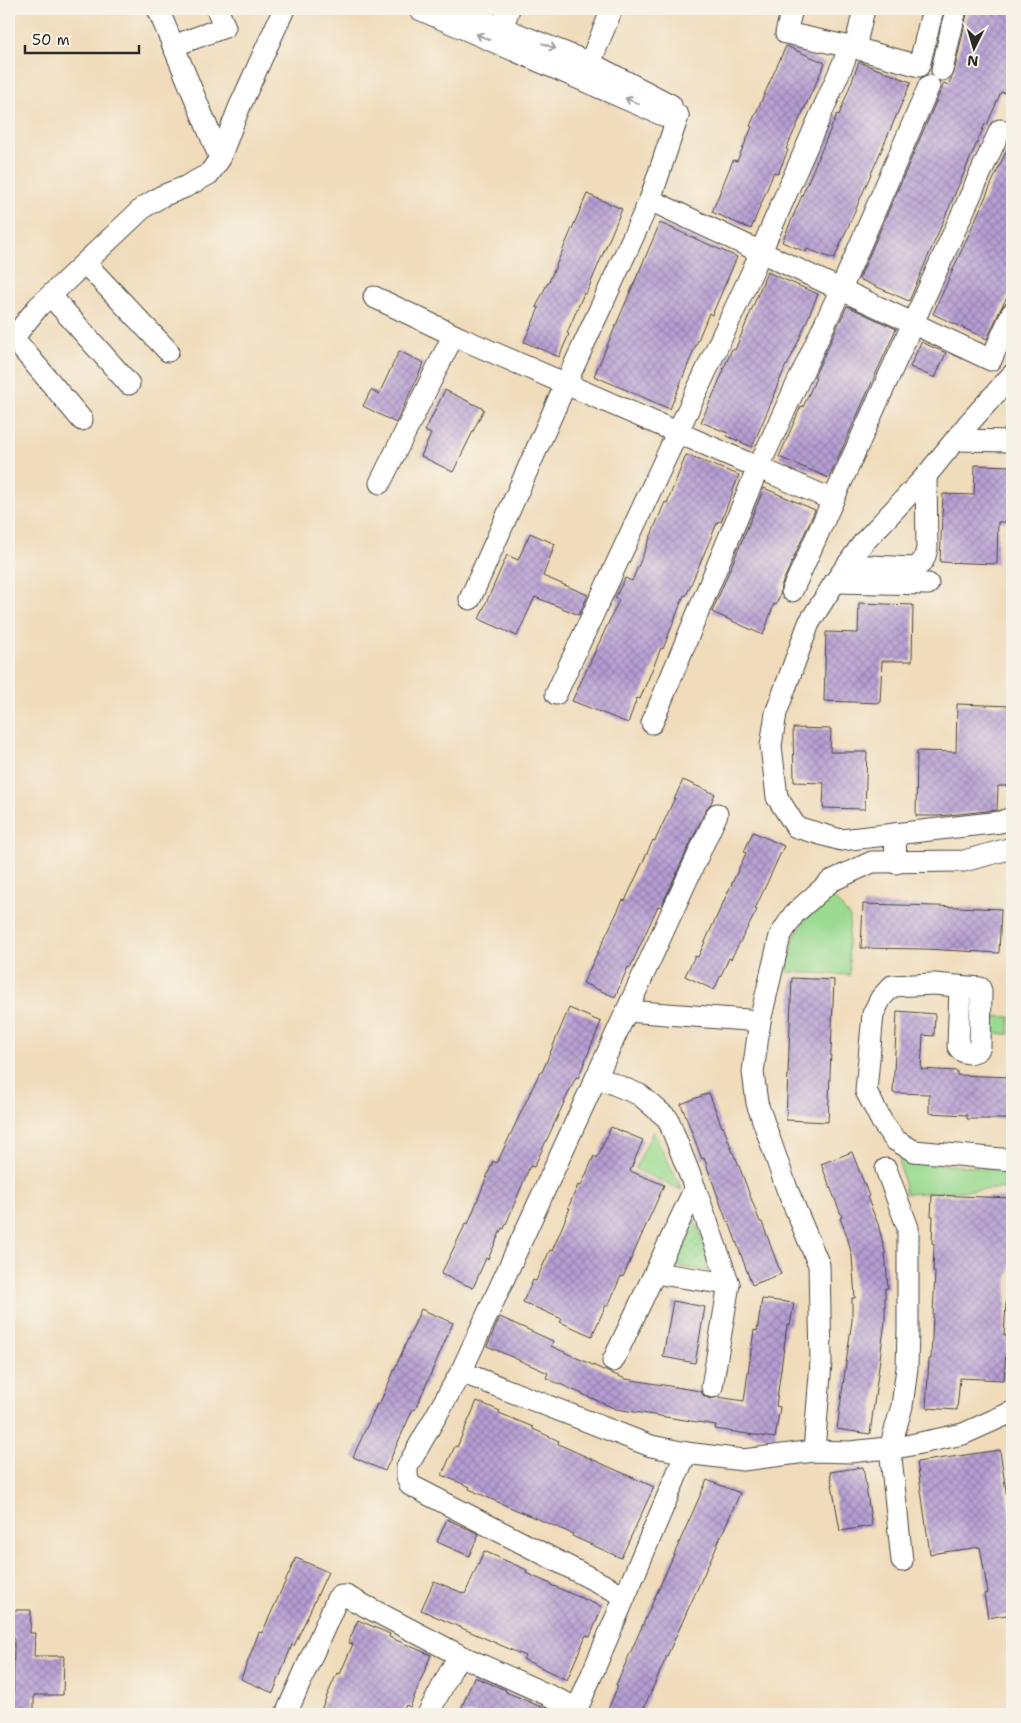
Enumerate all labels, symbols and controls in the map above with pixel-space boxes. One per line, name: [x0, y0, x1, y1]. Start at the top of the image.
scale bar: [25, 22, 139, 54]
north arrow: [948, 22, 998, 72]
text: 50 m: [32, 30, 70, 50]
one-way arrow: [476, 31, 491, 41]
one-way arrow: [541, 42, 556, 51]
text: N: [967, 52, 979, 70]
one-way arrow: [625, 96, 640, 106]

